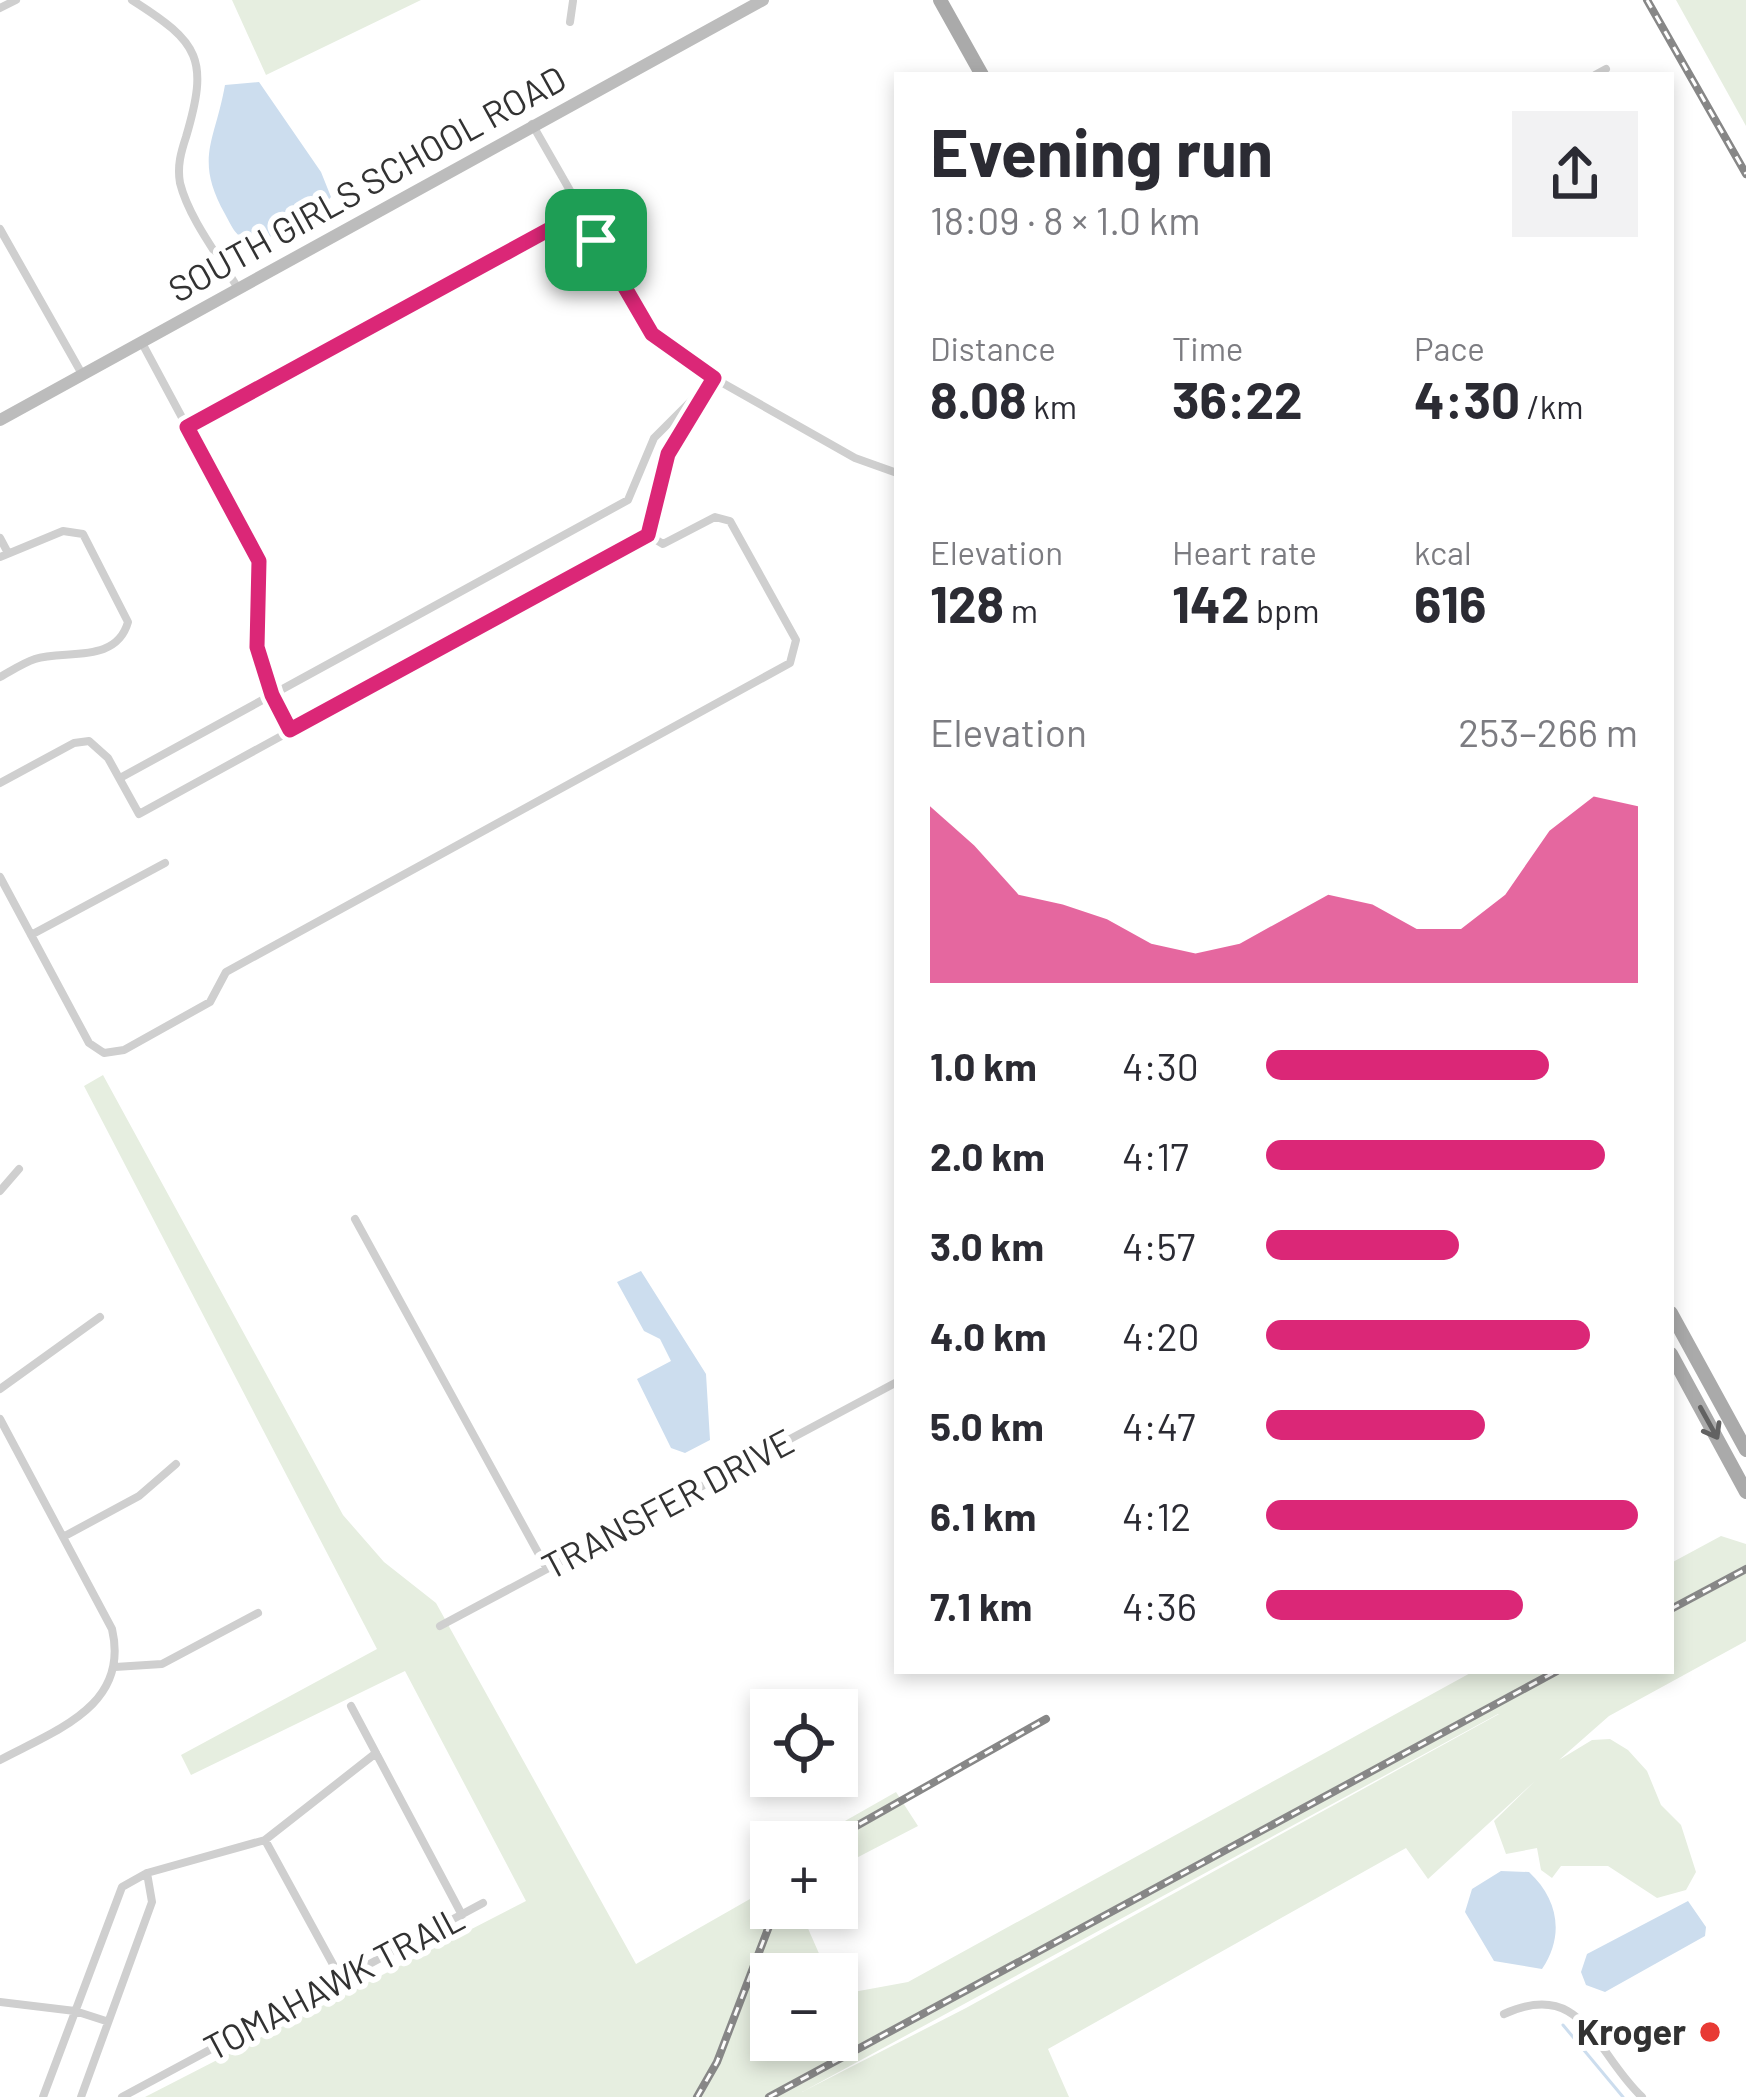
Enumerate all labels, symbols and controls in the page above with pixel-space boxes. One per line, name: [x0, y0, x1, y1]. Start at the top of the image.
street label: SOUTH GIRLS SCHOOL ROAD: [160, 55, 572, 310]
text: Evening run: [930, 111, 1273, 190]
button: share: [1512, 111, 1638, 237]
pin: [545, 189, 647, 291]
text: 18:09 · 8 × 1.0 km: [930, 196, 1201, 243]
icon: arrive: [563, 207, 629, 273]
text: Distance: [930, 328, 1056, 368]
text: Time: [1172, 328, 1243, 368]
text: Pace: [1414, 328, 1485, 368]
text: 8.08: [930, 368, 1027, 429]
text: 36:22: [1172, 368, 1303, 429]
text: 4:30: [1414, 368, 1520, 429]
text: km: [1027, 386, 1077, 426]
text: /km: [1520, 386, 1584, 426]
text: Elevation: [930, 532, 1063, 572]
text: Heart rate: [1172, 532, 1317, 572]
text: kcal: [1414, 532, 1472, 572]
text: 128: [930, 572, 1004, 633]
text: 142: [1172, 572, 1249, 633]
text: 616: [1414, 572, 1486, 633]
text: m: [1004, 590, 1038, 630]
text: bpm: [1249, 590, 1320, 630]
text: Elevation: [930, 708, 1087, 755]
text: 253–266 m: [1458, 708, 1638, 755]
text: 1.0 km: [930, 1042, 1037, 1089]
text: 4:30: [1122, 1042, 1199, 1089]
text: 2.0 km: [930, 1132, 1045, 1179]
text: 4:17: [1122, 1132, 1189, 1179]
text: 3.0 km: [930, 1222, 1044, 1269]
text: 4:57: [1122, 1222, 1195, 1269]
text: 4.0 km: [930, 1312, 1047, 1359]
text: 4:20: [1122, 1312, 1200, 1359]
text: 5.0 km: [930, 1402, 1044, 1449]
text: 4:47: [1122, 1402, 1195, 1449]
one-way arrow: [1697, 1405, 1721, 1440]
street label: TRANSFER DRIVE: [534, 1418, 800, 1587]
text: 6.1 km: [930, 1492, 1036, 1539]
text: 4:12: [1122, 1492, 1191, 1539]
text: 7.1 km: [930, 1582, 1032, 1629]
text: 4:36: [1122, 1582, 1197, 1629]
map controls: [750, 1689, 858, 2061]
button: locate: [750, 1689, 858, 1797]
button: +: [750, 1821, 858, 1929]
street label: TOMAHAWK TRAIL: [196, 1895, 471, 2068]
button: −: [750, 1953, 858, 2061]
place label: Kroger: [1577, 2009, 1686, 2052]
marker: Kroger: [1697, 2019, 1723, 2045]

